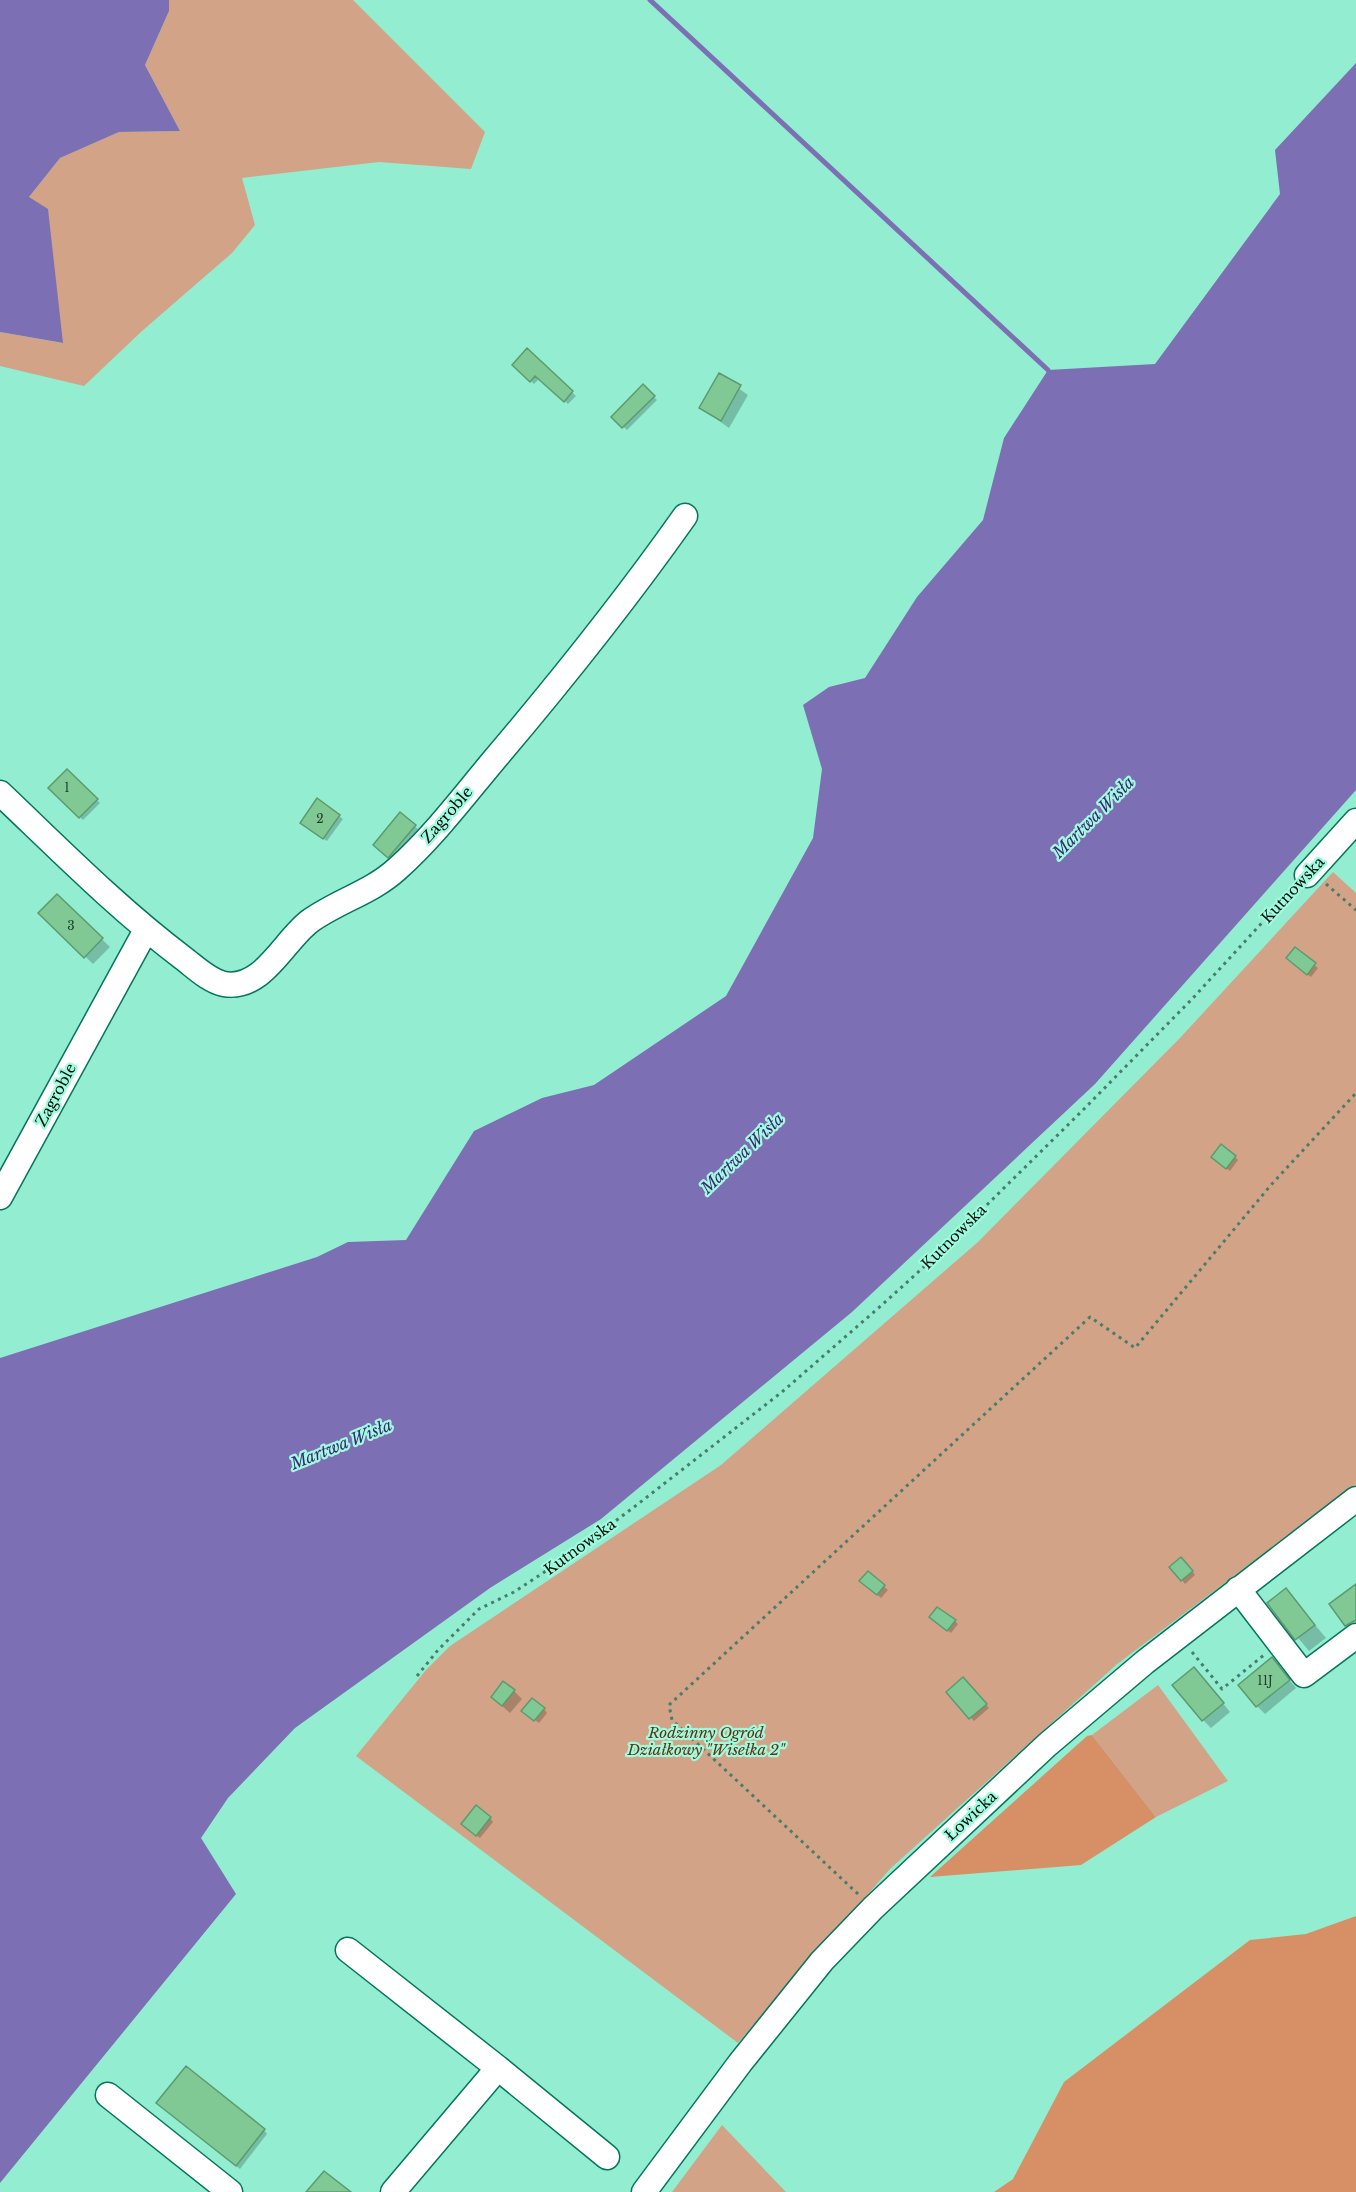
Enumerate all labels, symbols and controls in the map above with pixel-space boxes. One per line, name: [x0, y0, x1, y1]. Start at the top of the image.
water label: Martwa Wisła: [1047, 772, 1138, 863]
house number: 1: [64, 780, 70, 795]
street label: Zagroble: [417, 782, 476, 847]
house number: 2: [316, 811, 324, 826]
street label: Kutnowska: [1257, 852, 1329, 927]
house number: 3: [67, 918, 75, 933]
street label: Zagroble: [31, 1060, 80, 1130]
water label: Martwa Wisła: [696, 1108, 788, 1198]
street label: Kutnowska: [917, 1200, 991, 1273]
water label: Martwa Wisła: [286, 1415, 395, 1474]
street label: Kutnowska: [540, 1514, 620, 1579]
house number: 11J: [1257, 1673, 1273, 1688]
park label: Rodzinny Ogród Działkowy "Wisełka 2": [626, 1723, 786, 1759]
street label: Łowicka: [941, 1786, 1001, 1844]

